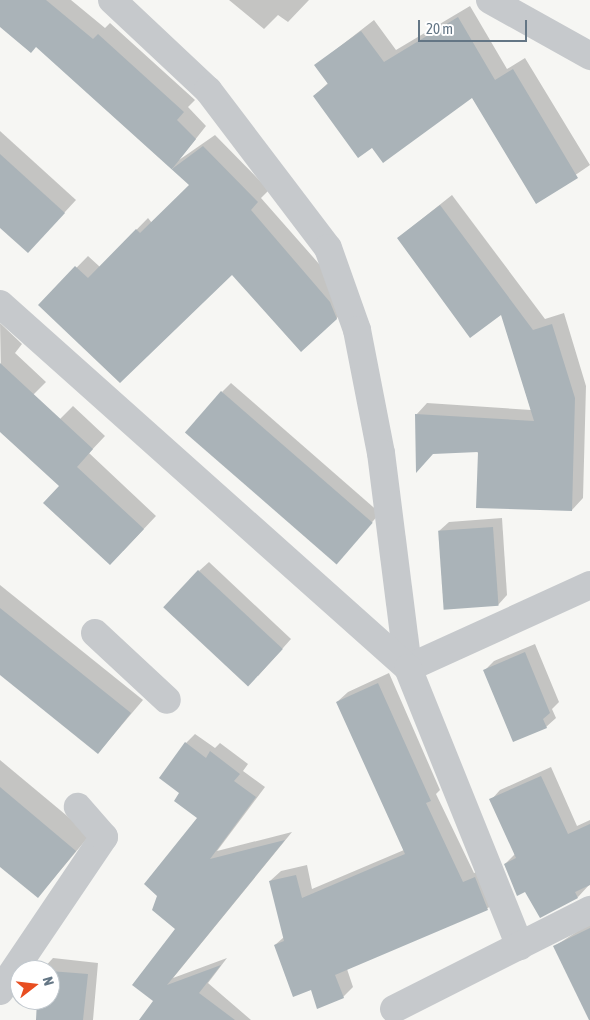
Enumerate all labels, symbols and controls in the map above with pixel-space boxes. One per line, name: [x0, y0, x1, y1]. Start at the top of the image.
scale bar: [420, 10, 529, 42]
text: 20 m: [426, 20, 453, 37]
north arrow: [10, 960, 60, 1010]
text: N: [40, 975, 57, 987]

